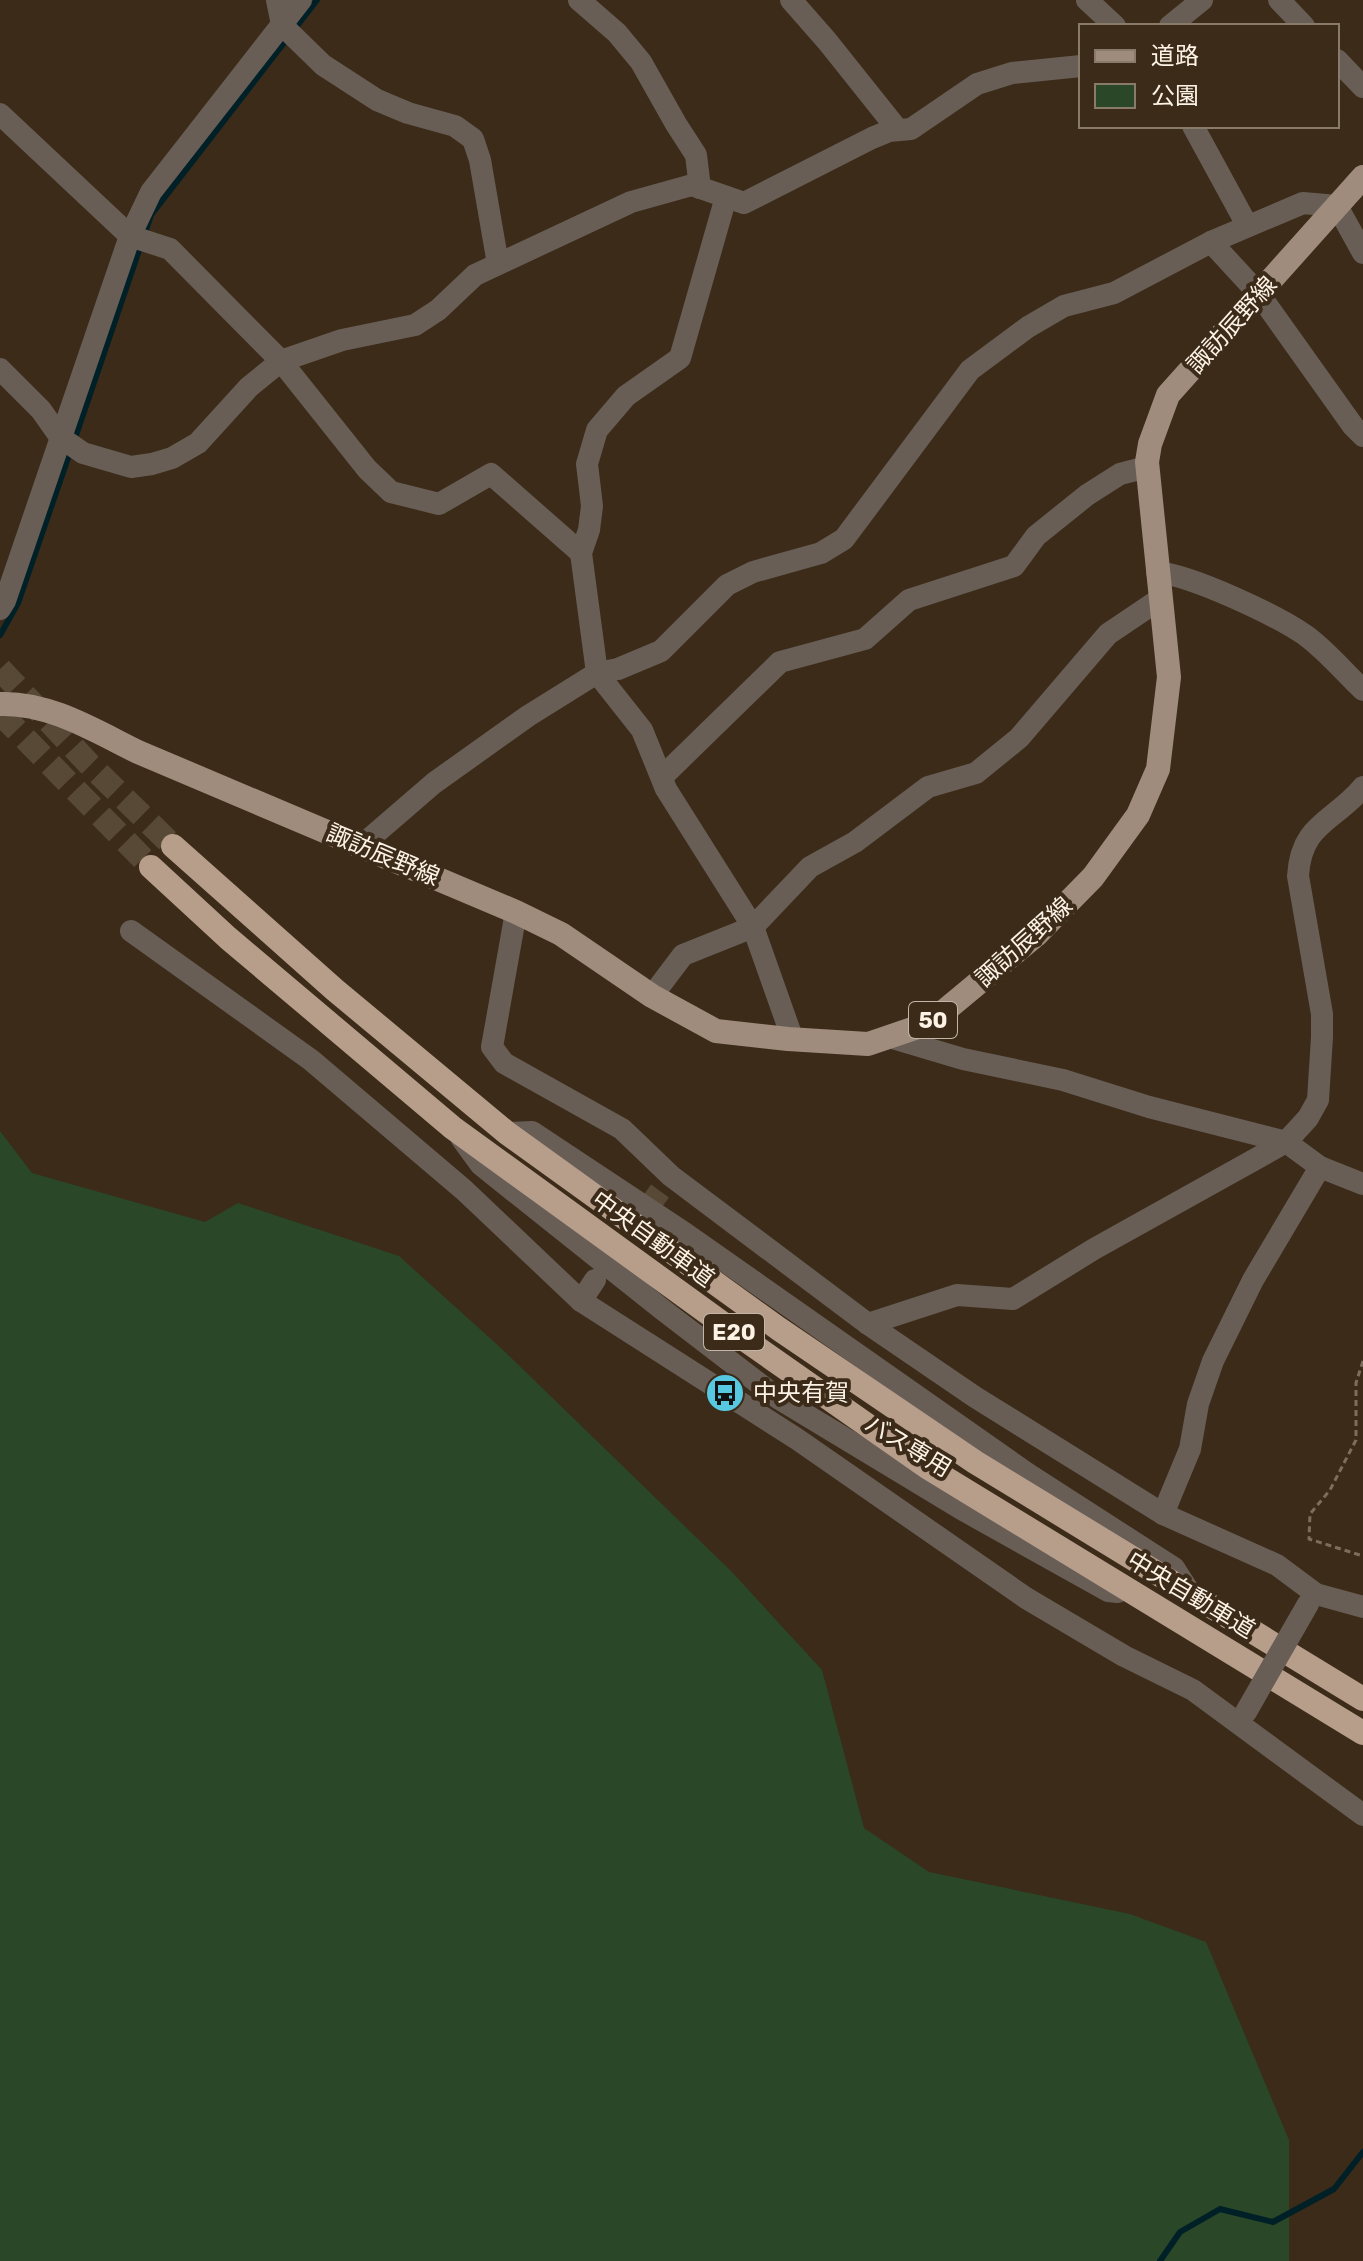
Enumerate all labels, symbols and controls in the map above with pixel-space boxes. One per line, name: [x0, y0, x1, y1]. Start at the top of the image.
legend: [1079, 24, 1339, 128]
text: 道路: [1151, 42, 1199, 70]
text: 公園: [1151, 82, 1199, 110]
street label: 諏訪辰野線: [1181, 271, 1283, 379]
street label: 諏訪辰野線: [322, 819, 444, 891]
street label: 諏訪辰野線: [970, 891, 1078, 993]
road number: 50: [909, 1002, 957, 1038]
street label: 中央自動車道: [587, 1185, 719, 1293]
road number: E20: [704, 1314, 764, 1350]
bus stop icon: 中央有賀: [704, 1372, 746, 1414]
place label: 中央有賀: [753, 1379, 849, 1407]
street label: バス専用: [860, 1409, 956, 1483]
street label: 中央自動車道: [1122, 1546, 1260, 1644]

